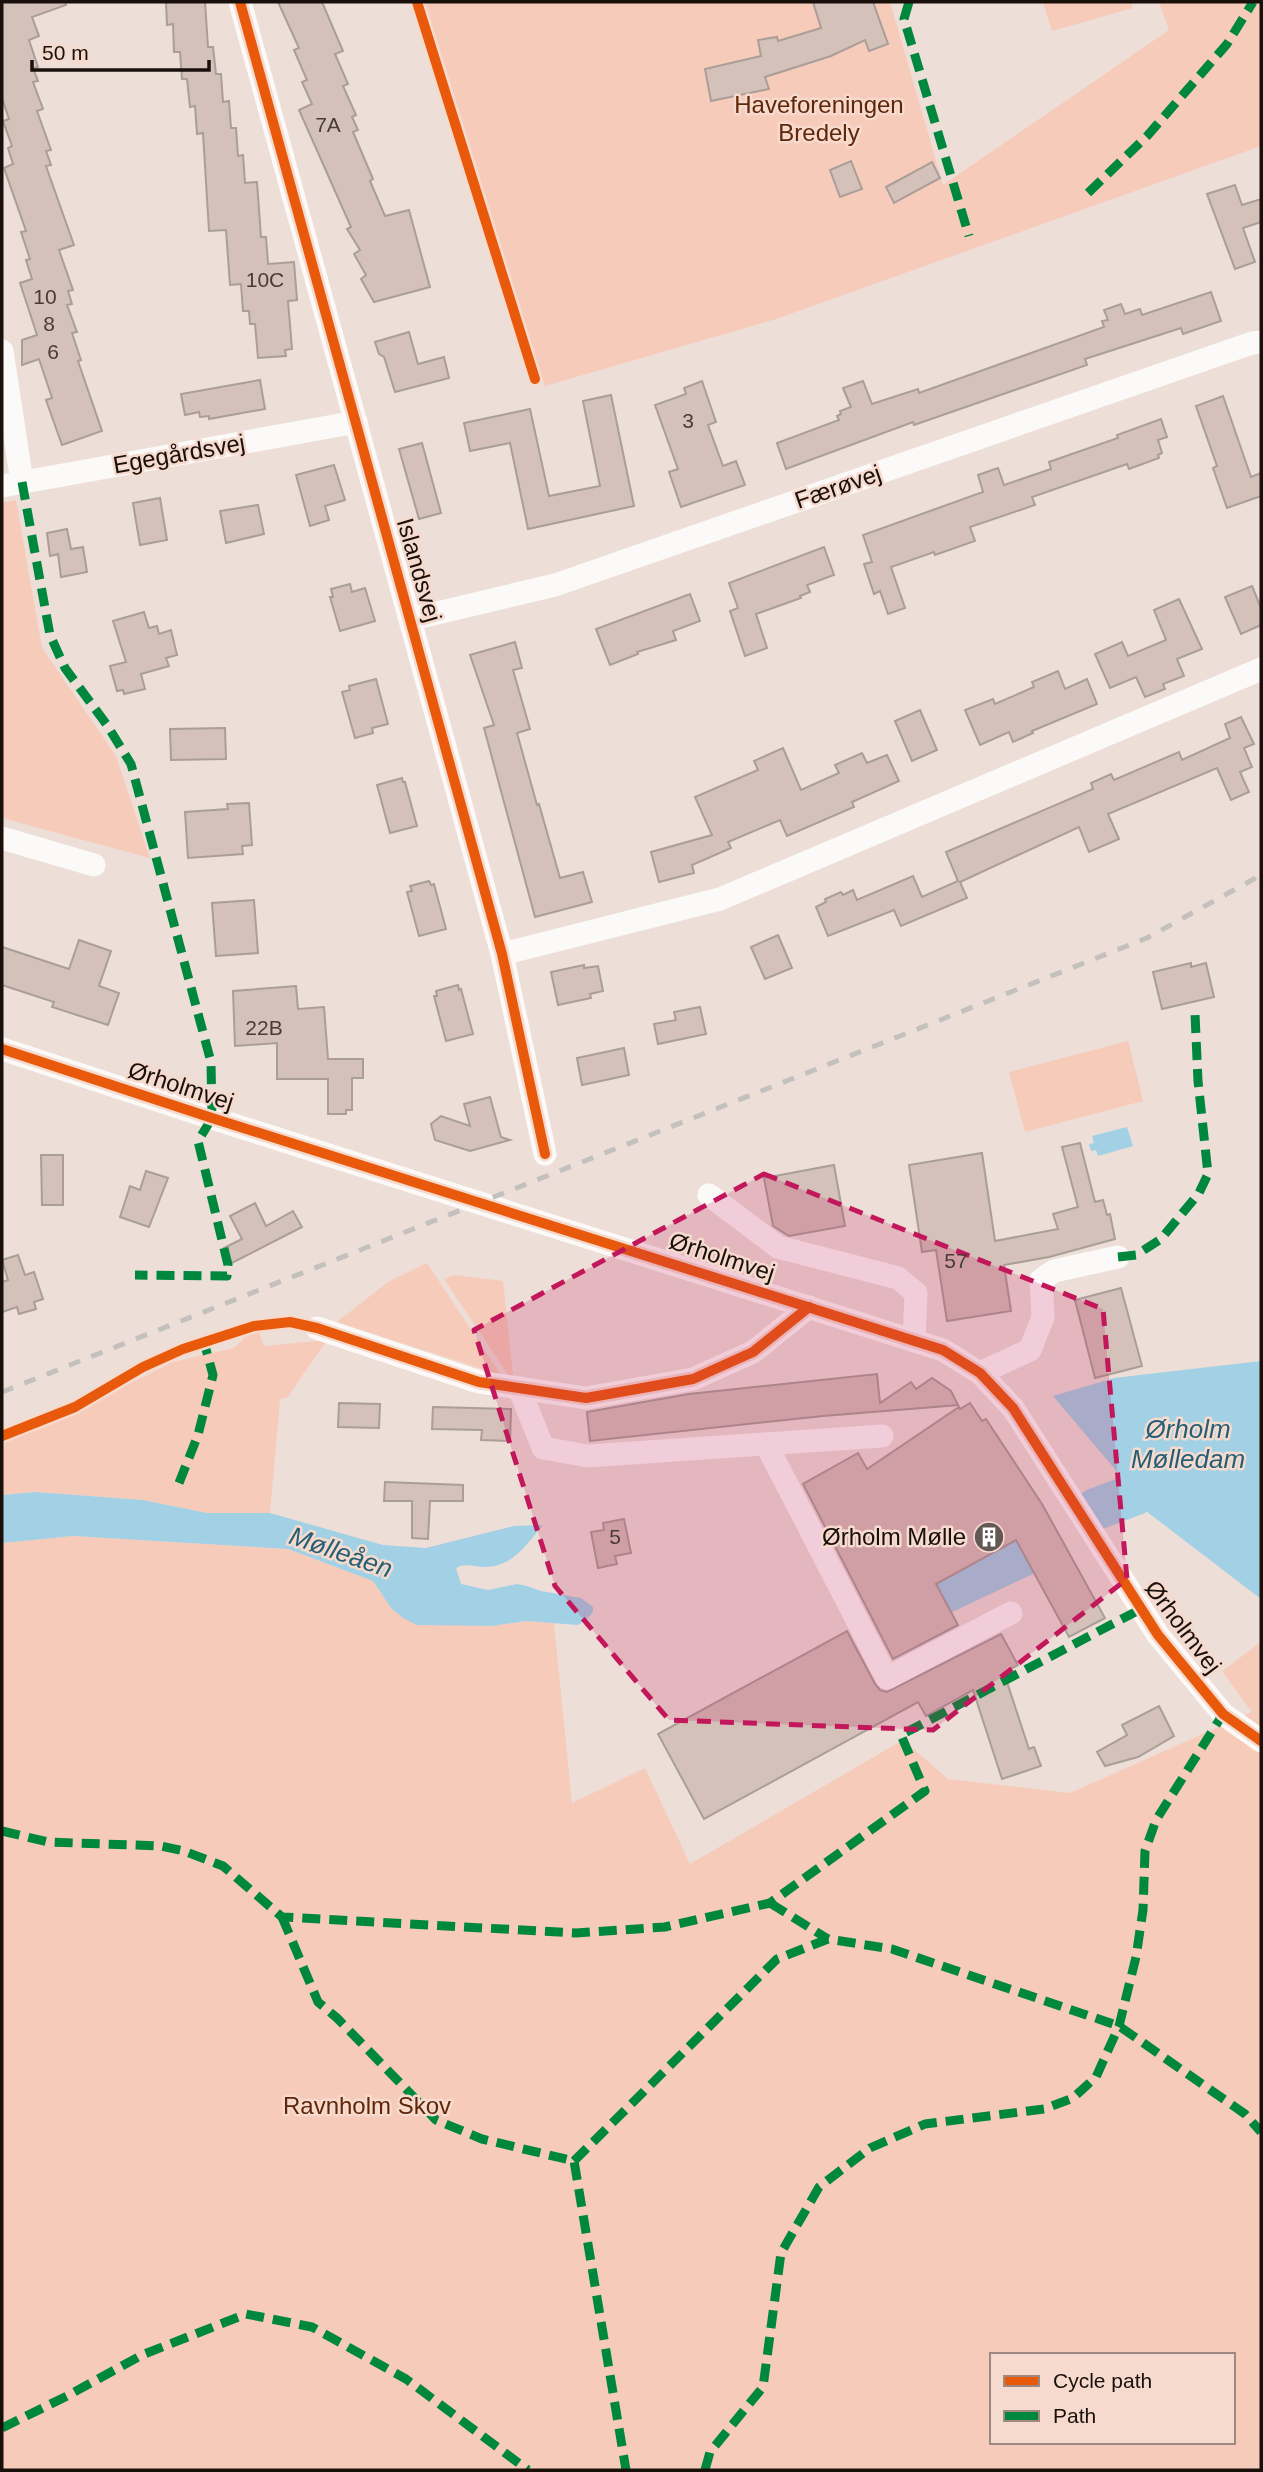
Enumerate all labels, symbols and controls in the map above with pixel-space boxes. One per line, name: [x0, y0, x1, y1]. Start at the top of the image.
scale bar: [32, 28, 208, 72]
text: 50 m: [42, 41, 89, 64]
park label: Haveforeningen Bredely: [734, 91, 904, 146]
house number: 7A: [315, 113, 341, 136]
house number: 10C: [246, 268, 284, 291]
house number: 10: [33, 285, 57, 308]
house number: 8: [43, 312, 55, 335]
house number: 6: [47, 340, 59, 363]
house number: 3: [682, 409, 694, 432]
street label: Egegårdsvej: [111, 429, 247, 478]
street label: Færøvej: [791, 459, 884, 514]
street label: Islandsvej: [392, 515, 447, 625]
house number: 22B: [245, 1016, 283, 1039]
street label: Ørholmvej: [125, 1056, 237, 1115]
street label: Ørholmvej: [666, 1227, 778, 1286]
house number: 57: [944, 1249, 968, 1272]
water label: Ørholm Mølledam: [1131, 1414, 1245, 1474]
water label: Mølleåen: [286, 1520, 396, 1584]
building icon: Ørholm Mølle: [972, 1520, 1006, 1554]
place label: Ørholm Mølle: [822, 1523, 966, 1550]
house number: 5: [609, 1525, 621, 1548]
street label: Ørholmvej: [1140, 1575, 1227, 1678]
park label: Ravnholm Skov: [283, 2092, 451, 2119]
legend: [990, 2353, 1235, 2444]
text: Cycle path: [1053, 2369, 1152, 2392]
text: Path: [1053, 2404, 1096, 2427]

